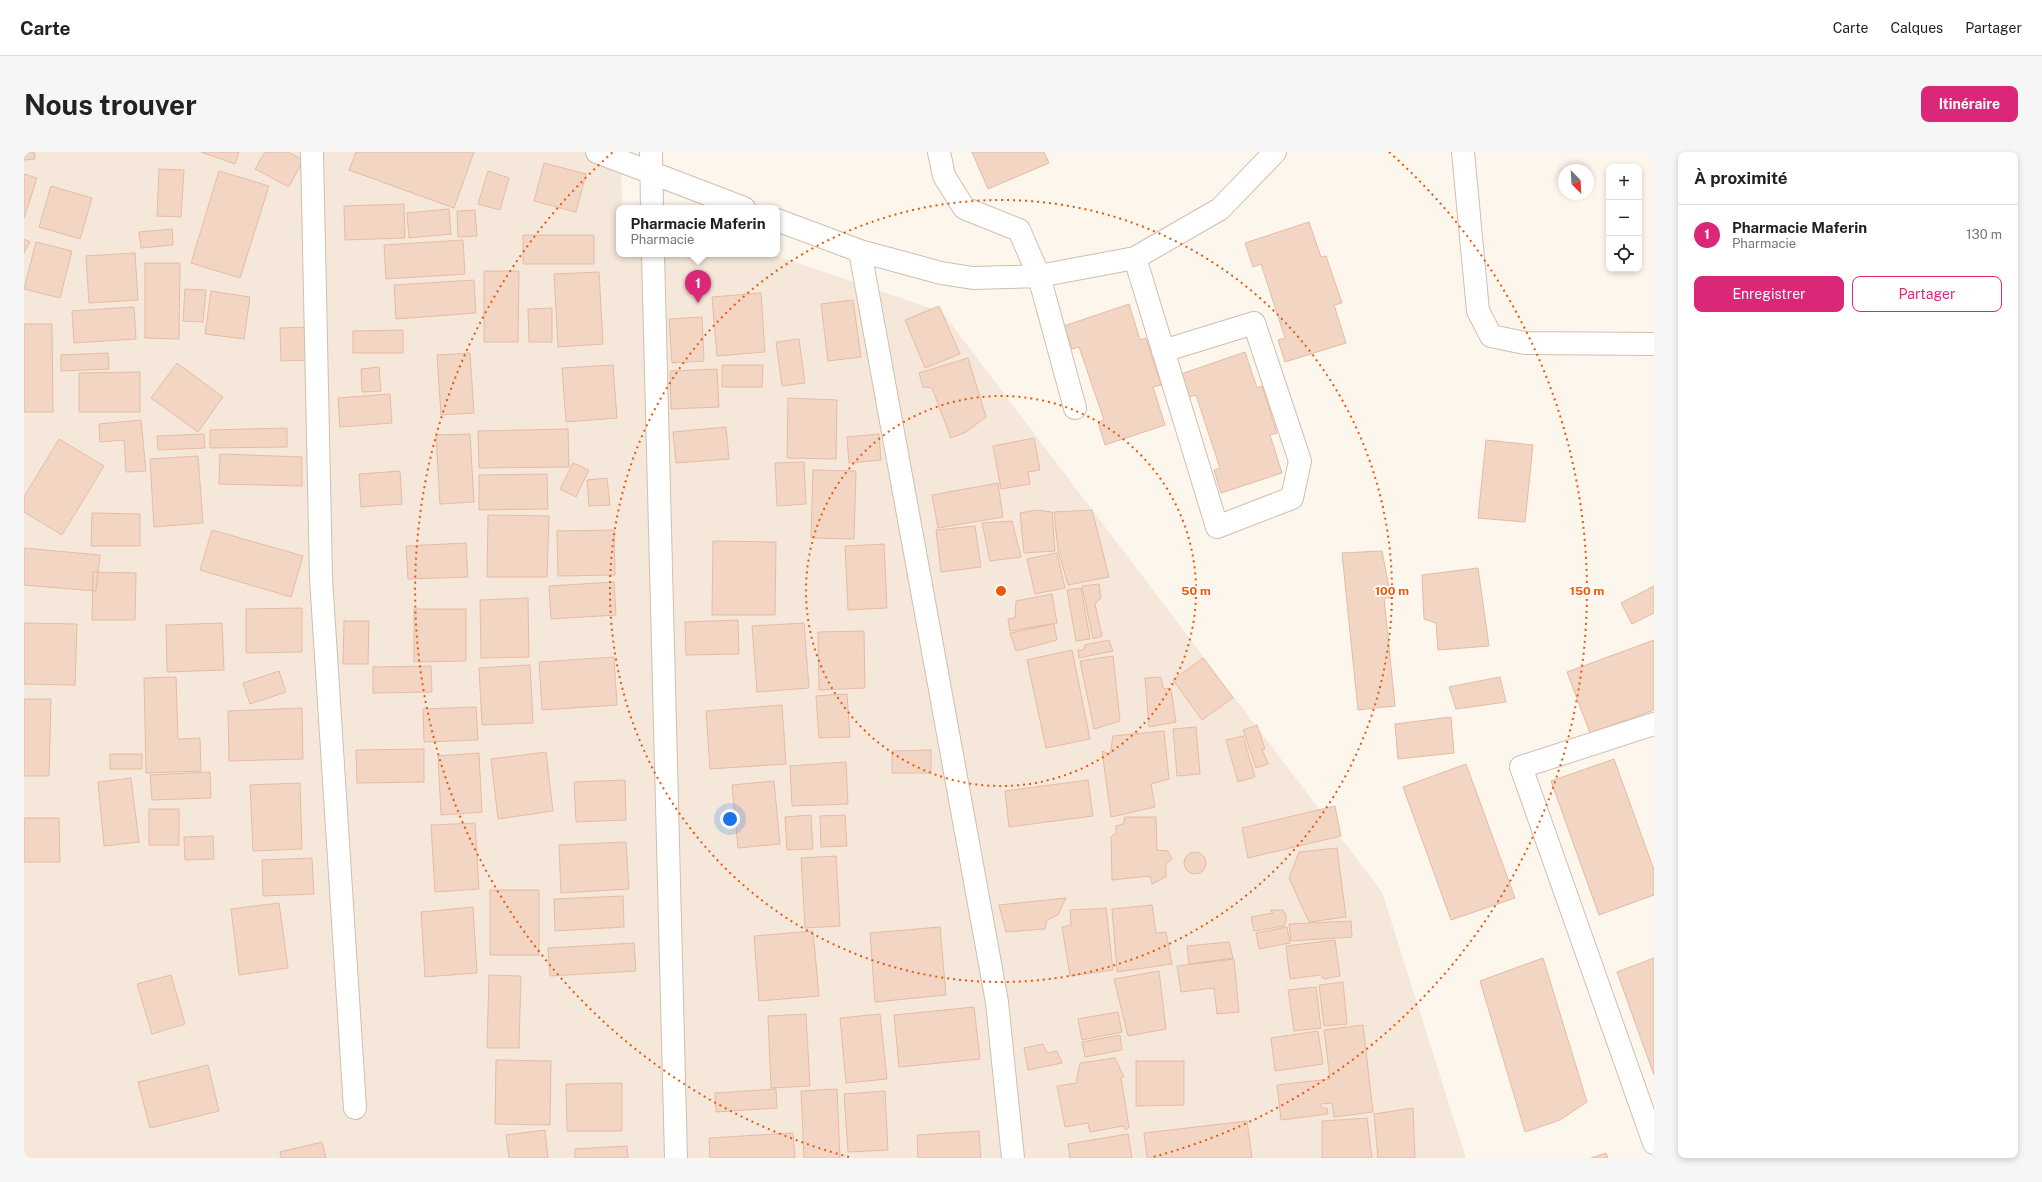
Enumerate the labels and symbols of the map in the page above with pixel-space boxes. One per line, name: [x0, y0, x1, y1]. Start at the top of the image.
north arrow: [1558, 164, 1594, 200]
pin: 1: [685, 270, 711, 303]
centre of rings: [994, 584, 1008, 598]
text: 50 m: [1181, 584, 1211, 598]
text: 100 m: [1375, 584, 1409, 598]
text: 150 m: [1570, 584, 1604, 598]
your location: [720, 809, 740, 829]

